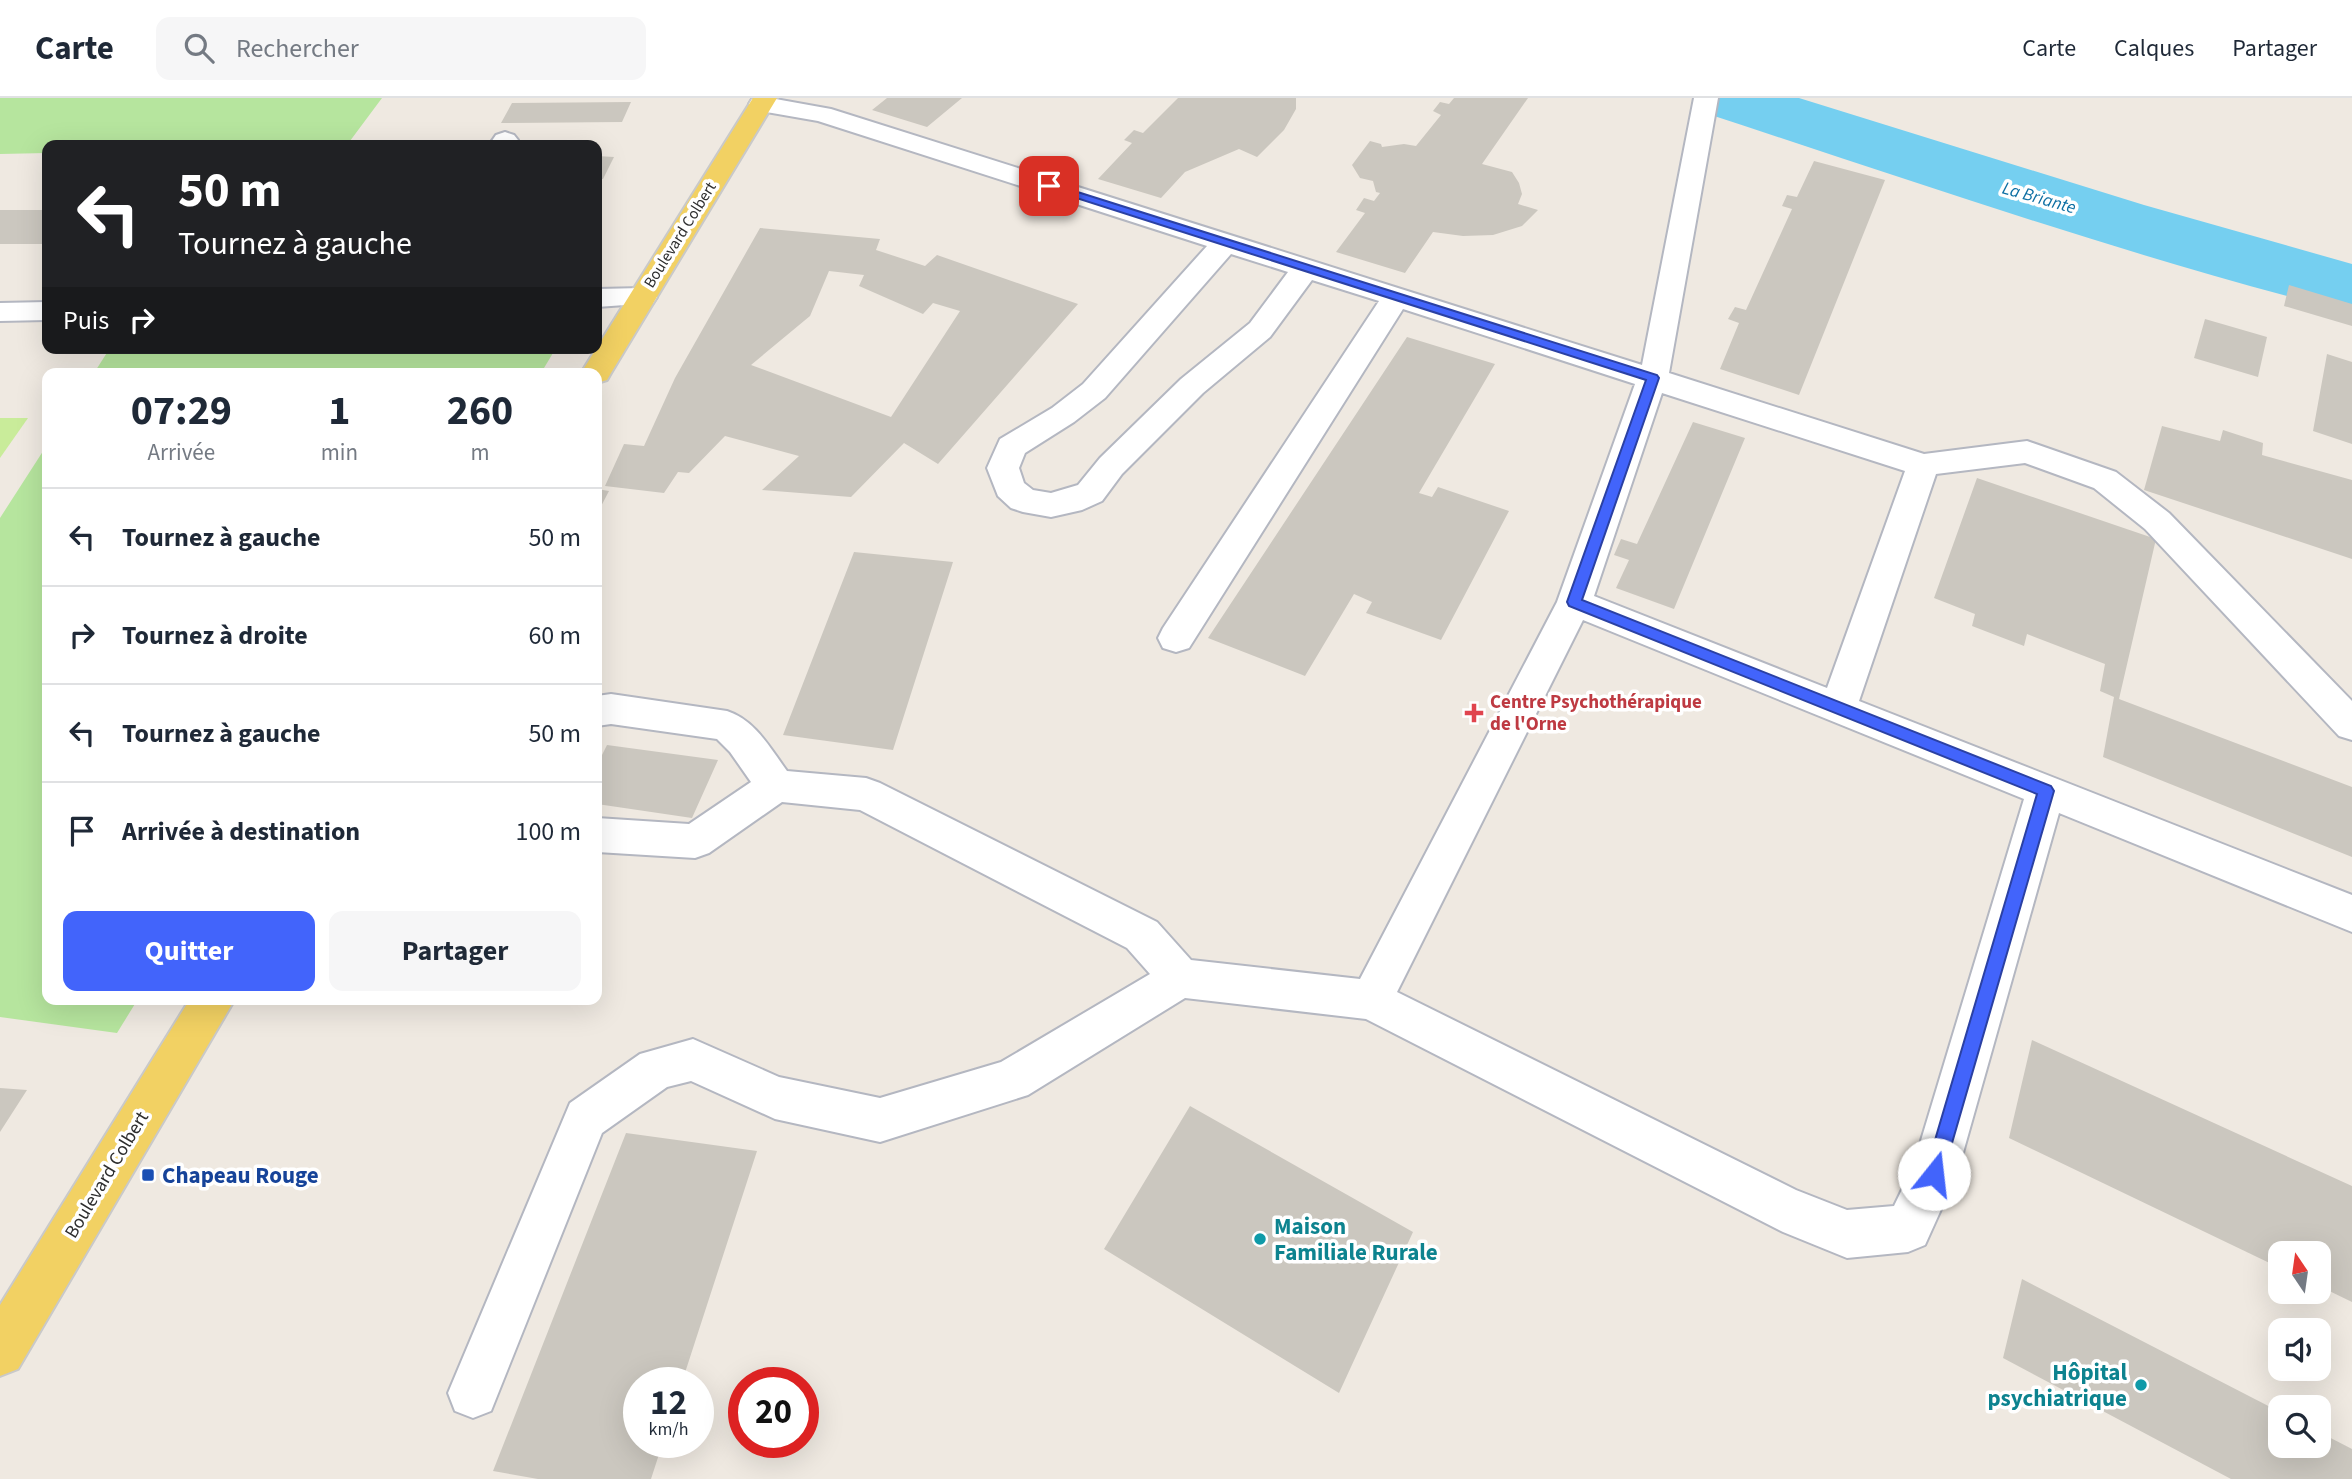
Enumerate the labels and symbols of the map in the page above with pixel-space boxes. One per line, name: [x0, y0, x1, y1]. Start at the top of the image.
pin: [1019, 156, 1079, 216]
water label: La Briante: [1999, 176, 2079, 220]
street label: Boulevard Colbert: [639, 177, 722, 292]
place label: Centre Psychothérapique de l'Orne: [1490, 689, 1702, 738]
marker: Centre Psychothérapique de l'Orne: [1464, 703, 1484, 723]
street label: Boulevard Colbert: [58, 1106, 156, 1244]
position arrow: [1897, 1137, 1971, 1211]
place label: Chapeau Rouge: [162, 1159, 319, 1192]
marker: Chapeau Rouge: [140, 1167, 156, 1183]
place label: Maison Familiale Rurale: [1274, 1210, 1438, 1269]
marker: Maison Familiale Rurale: [1252, 1231, 1268, 1247]
north arrow: [2268, 1241, 2331, 1304]
place label: Hôpital psychiatrique: [1988, 1356, 2127, 1415]
speed limit sign: 20: [728, 1367, 819, 1458]
marker: Hôpital psychiatrique: [2133, 1377, 2149, 1393]

